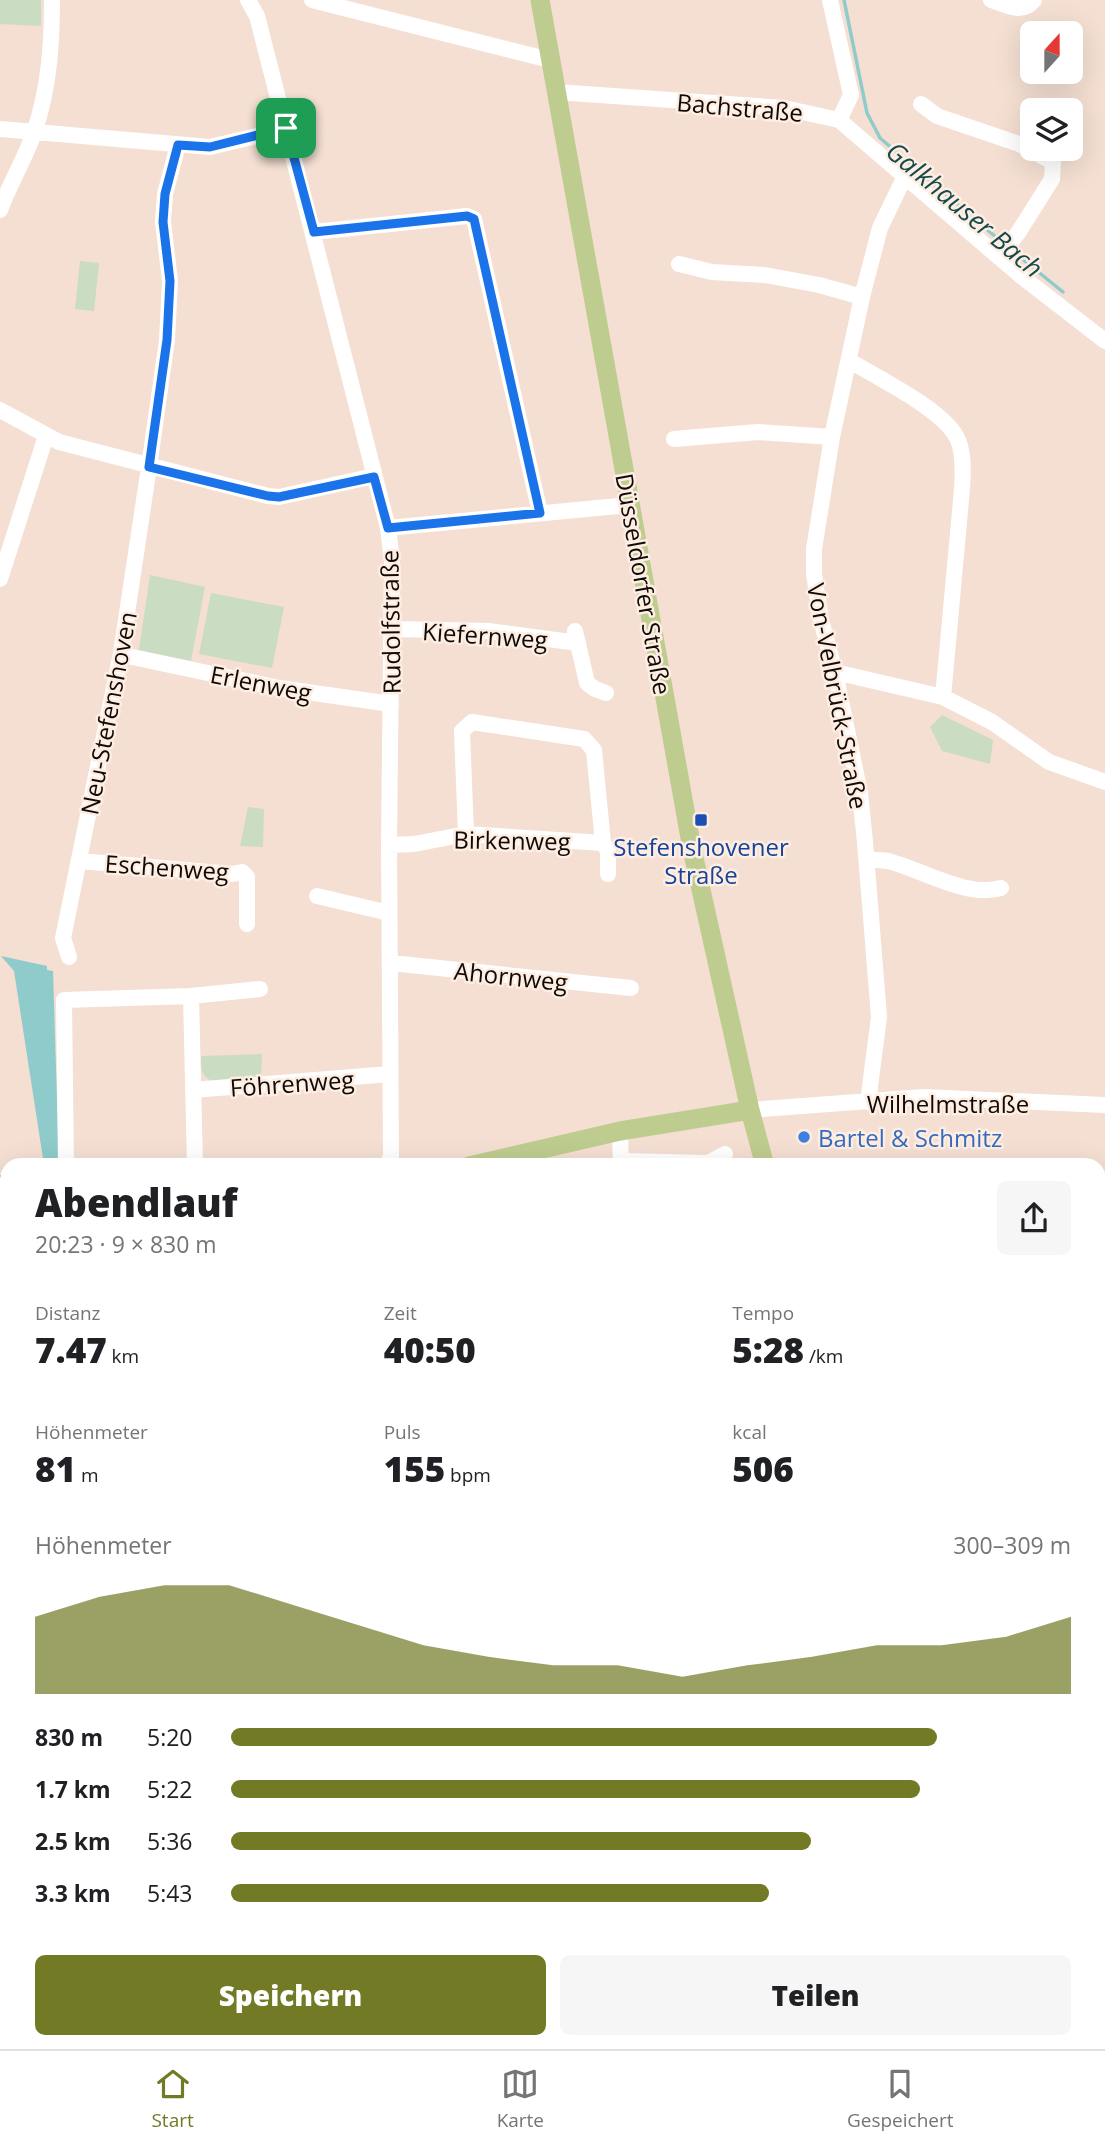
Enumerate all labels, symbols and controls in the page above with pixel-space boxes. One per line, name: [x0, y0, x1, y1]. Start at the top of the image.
north arrow: [1020, 21, 1083, 84]
map controls: [1020, 21, 1083, 161]
street label: Bachstraße: [675, 85, 805, 129]
pin: [256, 98, 316, 158]
button: layers: [1020, 98, 1083, 161]
icon: arrive: [267, 109, 305, 147]
water label: Galkhauser Bach: [879, 133, 1051, 285]
street label: Düsseldorfer Straße: [608, 471, 680, 697]
street label: Rudolfstraße: [372, 550, 408, 694]
street label: Von-Velbrück-Straße: [800, 580, 876, 812]
street label: Neu-Stefenshoven: [72, 609, 144, 817]
street label: Kiefernweg: [421, 614, 549, 656]
street label: Erlenweg: [208, 657, 314, 709]
marker: Stefenshovener Straße: [693, 812, 709, 828]
street label: Birkenweg: [453, 822, 571, 858]
place label: Stefenshovener Straße: [613, 830, 789, 891]
street label: Eschenweg: [104, 846, 230, 888]
street label: Ahornweg: [453, 954, 569, 998]
street label: Föhrenweg: [229, 1062, 355, 1104]
street label: Wilhelmstraße: [867, 1087, 1029, 1120]
place label: Bartel & Schmitz: [818, 1121, 1002, 1154]
marker: Bartel & Schmitz: [796, 1129, 812, 1145]
text: Abendlauf: [35, 1176, 238, 1228]
button: share: [997, 1181, 1071, 1255]
text: 20:23 · 9 × 830 m: [35, 1228, 217, 1260]
text: Distanz: [35, 1300, 101, 1326]
text: Zeit: [384, 1300, 417, 1326]
text: Tempo: [732, 1300, 794, 1326]
text: 7.47: [35, 1326, 107, 1373]
text: 40:50: [384, 1326, 476, 1373]
text: 5:28: [732, 1326, 804, 1373]
text: km: [107, 1343, 139, 1369]
text: /km: [804, 1343, 843, 1369]
text: Höhenmeter: [35, 1419, 148, 1445]
text: Puls: [384, 1419, 421, 1445]
text: kcal: [732, 1419, 767, 1445]
text: 81: [35, 1445, 76, 1492]
text: 155: [384, 1445, 445, 1492]
text: 506: [732, 1445, 794, 1492]
text: m: [76, 1462, 99, 1488]
text: bpm: [445, 1462, 491, 1488]
text: Höhenmeter: [35, 1529, 172, 1561]
text: 300–309 m: [953, 1529, 1071, 1561]
text: 830 m: [35, 1721, 103, 1753]
text: 5:20: [147, 1721, 193, 1753]
text: 1.7 km: [35, 1773, 111, 1805]
text: 5:22: [147, 1773, 193, 1805]
text: 2.5 km: [35, 1825, 111, 1857]
text: 5:36: [147, 1825, 193, 1857]
text: 3.3 km: [35, 1877, 111, 1909]
text: 5:43: [147, 1877, 193, 1909]
button: Speichern: [35, 1955, 546, 2035]
button: Teilen: [560, 1955, 1071, 2035]
tab: Start: [151, 2065, 194, 2133]
tab: Karte: [497, 2065, 544, 2133]
tab: Gespeichert: [847, 2065, 954, 2133]

